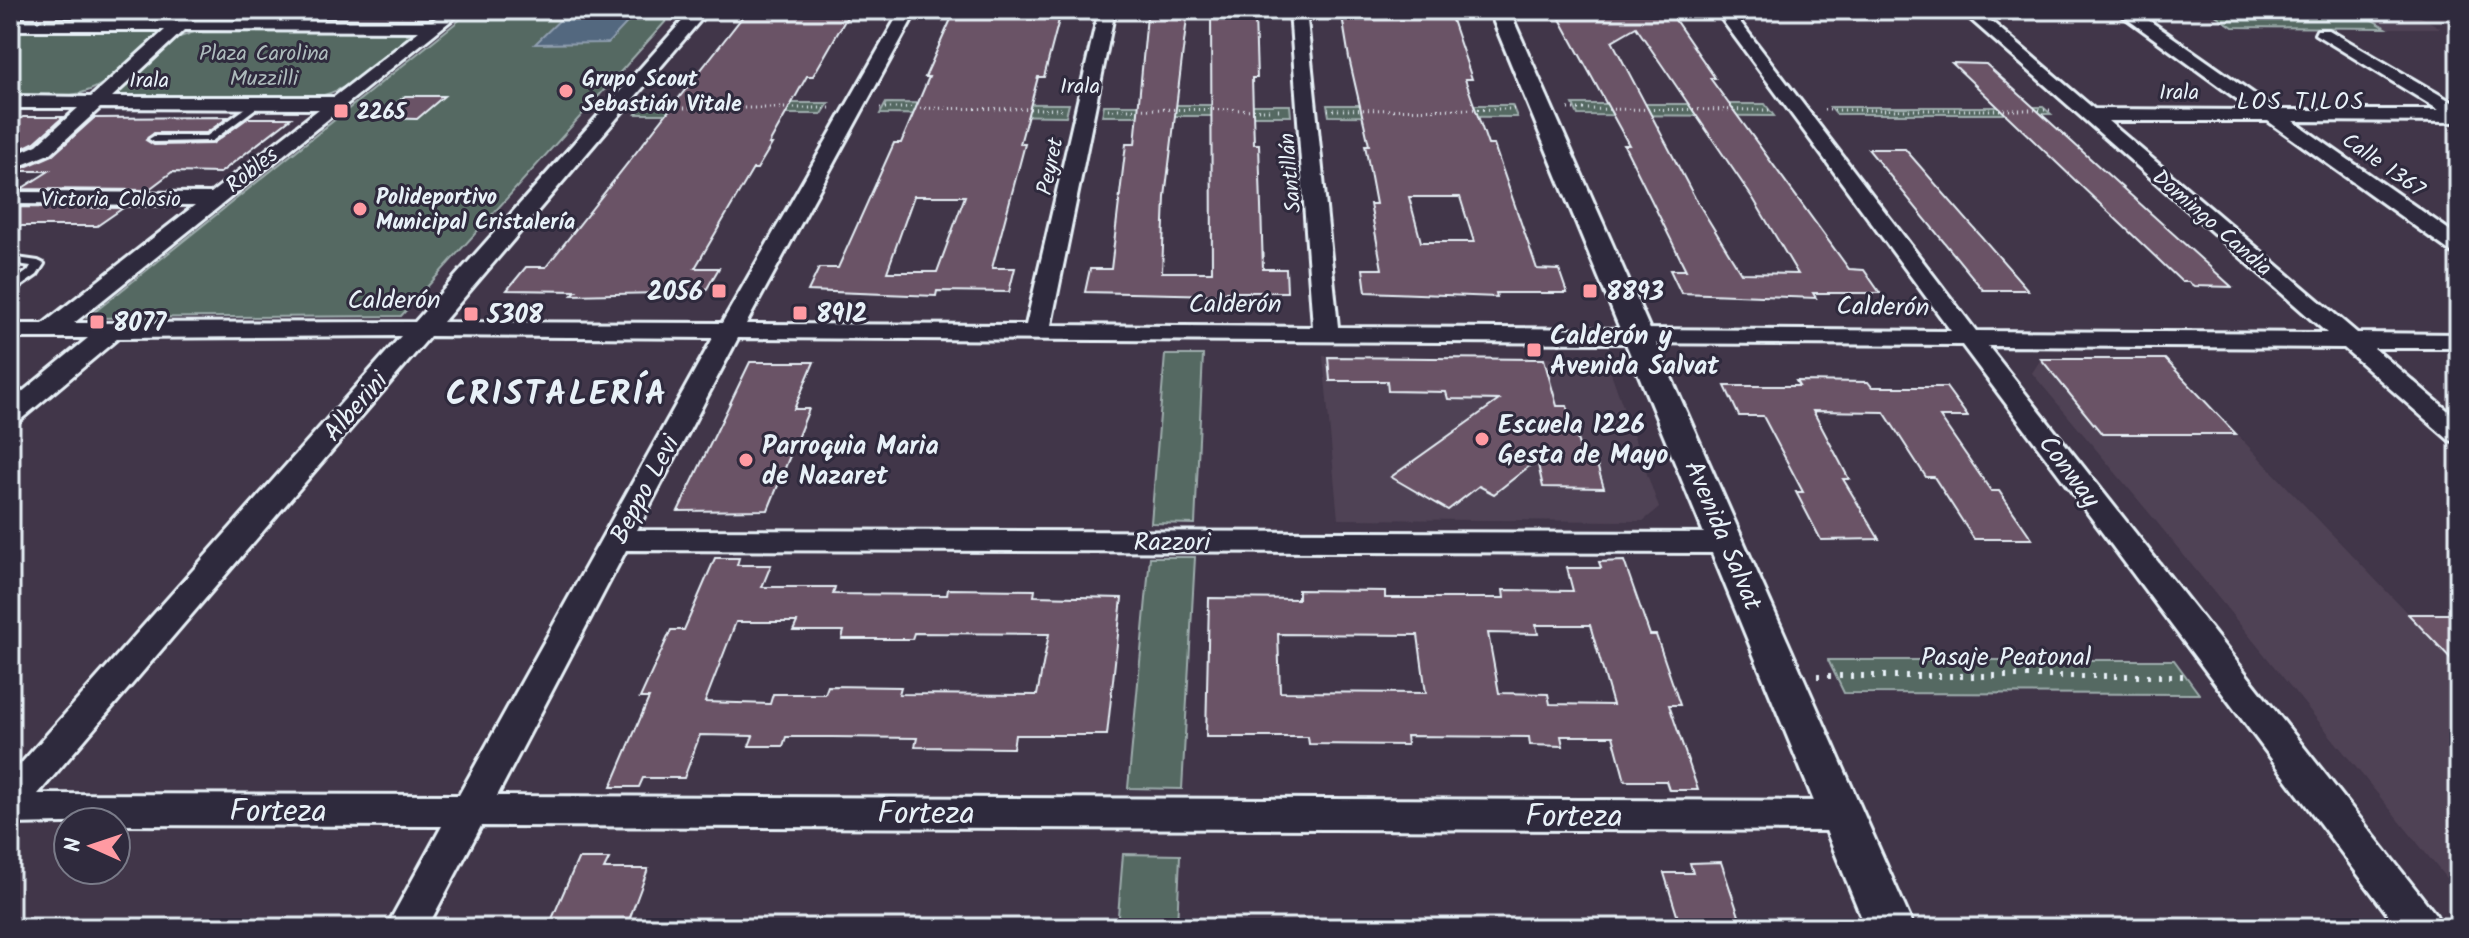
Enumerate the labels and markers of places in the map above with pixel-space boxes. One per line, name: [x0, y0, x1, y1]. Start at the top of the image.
place label: Grupo Scout Sebastián Vitale: [582, 63, 742, 123]
marker: Grupo Scout Sebastián Vitale: [557, 82, 575, 100]
place label: 2265: [357, 96, 408, 131]
marker: 2265: [332, 102, 350, 120]
place label: Polideportivo Municipal Cristalería: [376, 181, 575, 241]
marker: Polideportivo Municipal Cristalería: [351, 200, 369, 218]
place label: 2056: [647, 272, 703, 314]
place label: 8893: [1606, 272, 1664, 314]
marker: 2056: [710, 282, 728, 300]
marker: 8893: [1581, 282, 1599, 300]
place label: 8912: [816, 294, 868, 336]
place label: 5308: [486, 295, 544, 337]
place label: 8077: [113, 303, 167, 345]
marker: 8912: [791, 304, 809, 322]
marker: 5308: [462, 305, 480, 323]
marker: 8077: [88, 313, 106, 331]
place label: Calderón y Avenida Salvat: [1550, 316, 1719, 388]
marker: Calderón y Avenida Salvat: [1525, 341, 1543, 359]
place label: Escuela 1226 Gesta de Mayo: [1498, 405, 1668, 477]
place label: Parroquia Maria de Nazaret: [762, 426, 939, 498]
marker: Escuela 1226 Gesta de Mayo: [1473, 430, 1491, 448]
marker: Parroquia Maria de Nazaret: [737, 451, 755, 469]

